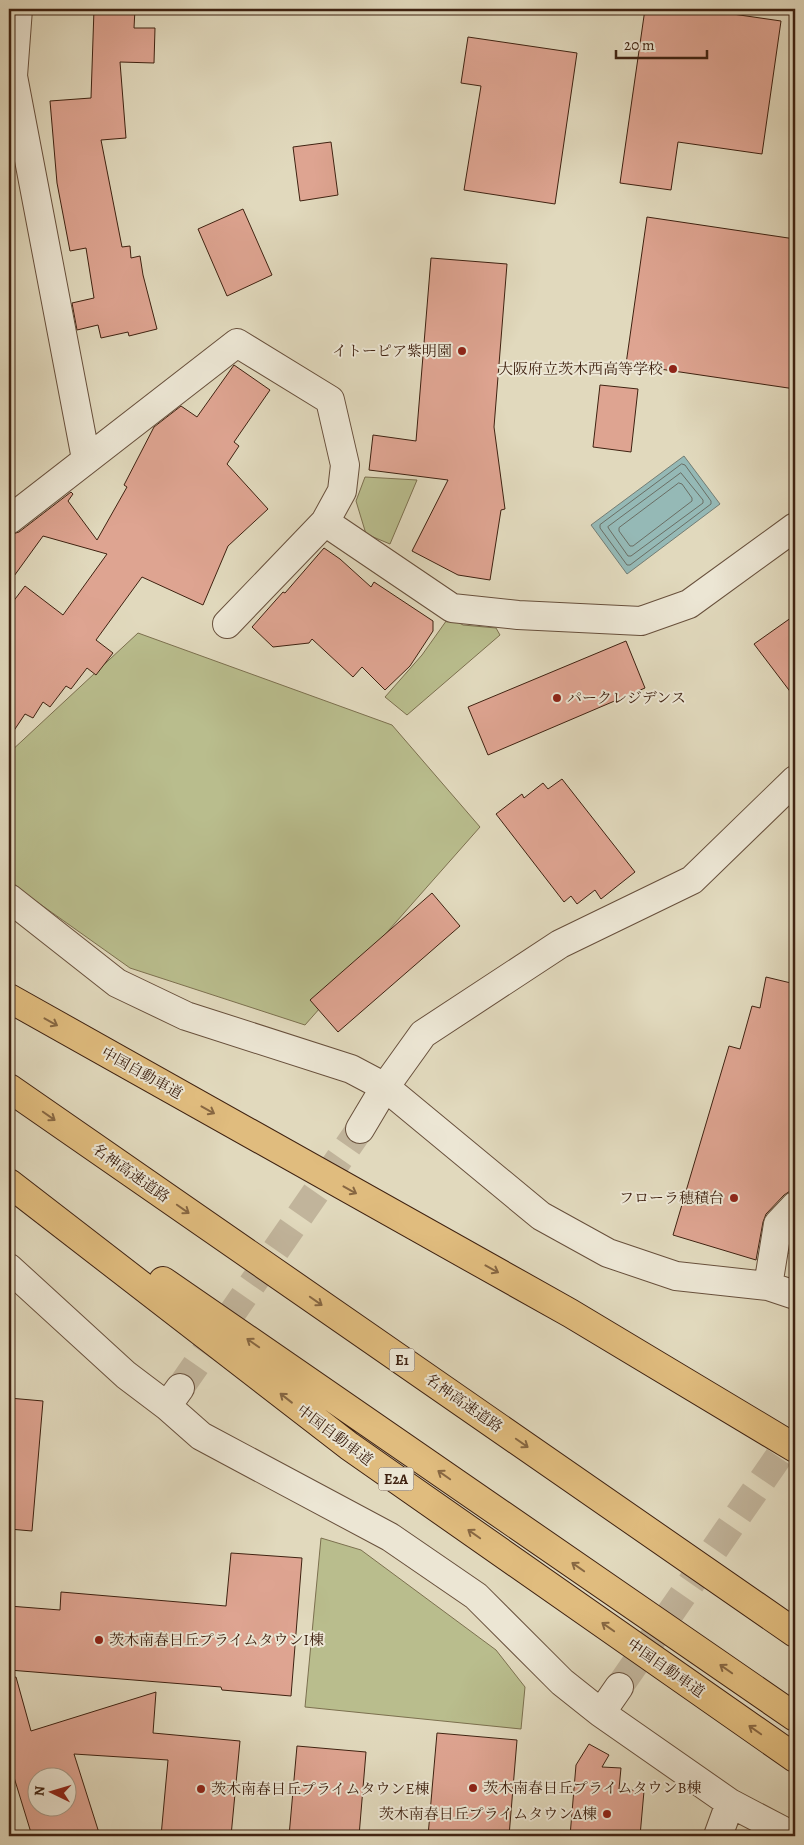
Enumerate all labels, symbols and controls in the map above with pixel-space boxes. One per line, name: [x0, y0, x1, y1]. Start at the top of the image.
scale bar: [616, 28, 708, 60]
text: 20 m: [624, 35, 655, 55]
place label: イトーピア紫明園: [332, 341, 452, 361]
marker: イトーピア紫明園: [456, 345, 468, 357]
place label: 大阪府立茨木西高等学校: [498, 359, 663, 379]
marker: 大阪府立茨木西高等学校: [667, 363, 679, 375]
place label: パークレジデンス: [567, 688, 686, 708]
marker: パークレジデンス: [551, 692, 563, 704]
one-way arrow: [44, 1017, 59, 1027]
street label: 中国自動車道: [98, 1042, 186, 1104]
one-way arrow: [201, 1105, 216, 1115]
one-way arrow: [42, 1111, 56, 1121]
street label: 名神高速道路: [88, 1139, 174, 1207]
one-way arrow: [342, 1185, 357, 1195]
place label: フローラ穂積台: [619, 1188, 724, 1208]
marker: フローラ穂積台: [728, 1192, 740, 1204]
one-way arrow: [175, 1204, 189, 1214]
one-way arrow: [484, 1264, 499, 1274]
one-way arrow: [309, 1296, 323, 1306]
one-way arrow: [246, 1338, 260, 1348]
road number: E1: [390, 1348, 414, 1372]
street label: 名神高速道路: [421, 1369, 507, 1437]
one-way arrow: [279, 1393, 293, 1403]
street label: 中国自動車道: [293, 1400, 377, 1470]
one-way arrow: [515, 1438, 529, 1448]
road number: E2A: [378, 1468, 414, 1490]
one-way arrow: [438, 1470, 452, 1480]
one-way arrow: [468, 1529, 482, 1539]
one-way arrow: [571, 1562, 585, 1572]
one-way arrow: [601, 1622, 615, 1632]
place label: 茨木南春日丘プライムタウンI棟: [109, 1630, 324, 1650]
marker: 茨木南春日丘プライムタウンI棟: [93, 1634, 105, 1646]
street label: 中国自動車道: [623, 1634, 709, 1702]
one-way arrow: [720, 1664, 734, 1674]
one-way arrow: [748, 1725, 762, 1735]
north arrow: [28, 1768, 78, 1818]
place label: 茨木南春日丘プライムタウンB棟: [483, 1778, 702, 1798]
place label: 茨木南春日丘プライムタウンE棟: [211, 1779, 429, 1799]
marker: 茨木南春日丘プライムタウンB棟: [467, 1782, 479, 1794]
marker: 茨木南春日丘プライムタウンE棟: [195, 1783, 207, 1795]
text: N: [30, 1785, 49, 1797]
place label: 茨木南春日丘プライムタウンA棟: [379, 1804, 597, 1824]
marker: 茨木南春日丘プライムタウンA棟: [601, 1808, 613, 1820]

